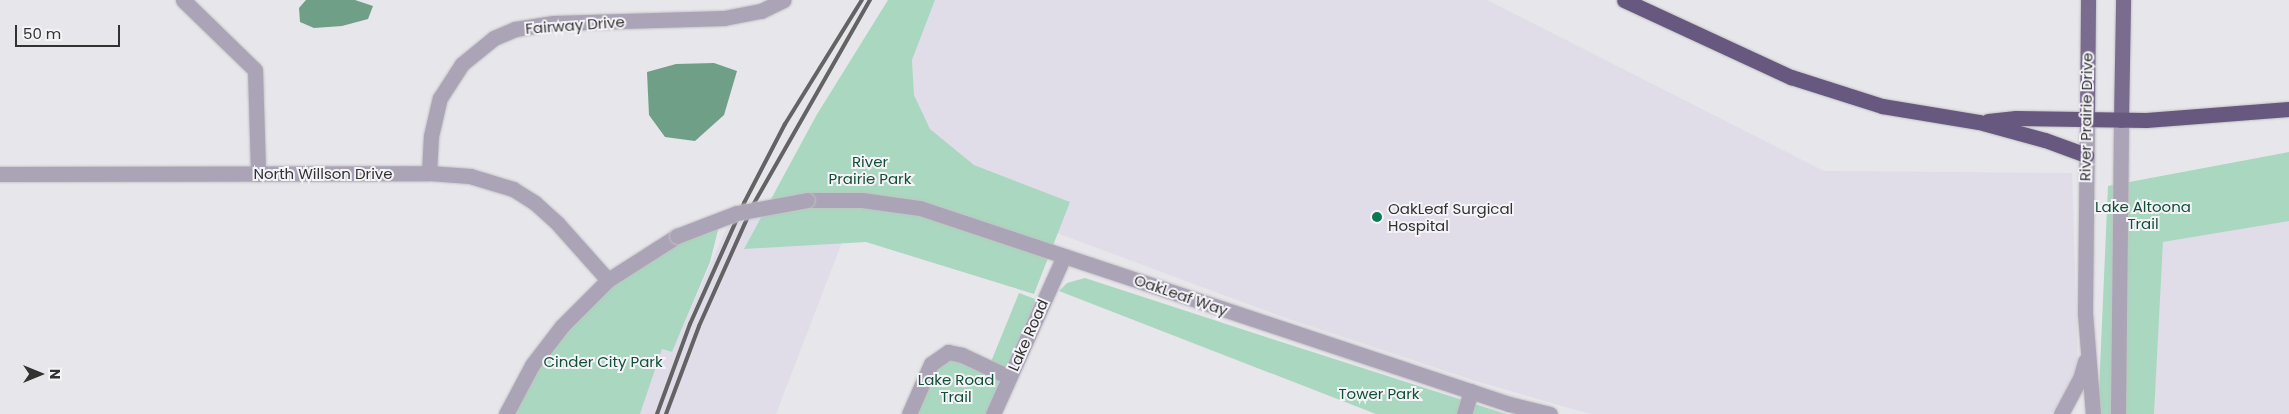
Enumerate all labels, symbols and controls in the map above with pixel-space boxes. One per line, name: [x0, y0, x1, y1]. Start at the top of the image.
street label: Fairway Drive: [525, 13, 625, 37]
scale bar: [18, 15, 122, 47]
text: 50 m: [23, 23, 61, 44]
street label: River Prairie Drive: [2076, 53, 2096, 181]
park label: River Prairie Park: [829, 152, 911, 187]
street label: North Willson Drive: [253, 165, 393, 183]
park label: Lake Altoona Trail: [2095, 197, 2191, 232]
place label: OakLeaf Surgical Hospital: [1388, 199, 1513, 234]
marker: OakLeaf Surgical Hospital: [1370, 210, 1384, 224]
street label: OakLeaf Way: [1132, 271, 1230, 319]
street label: Lake Road: [1004, 296, 1052, 374]
north arrow: [15, 349, 65, 399]
park label: Cinder City Park: [543, 353, 663, 371]
text: N: [45, 369, 65, 379]
park label: Lake Road Trail: [918, 370, 994, 405]
park label: Tower Park: [1338, 385, 1420, 403]

